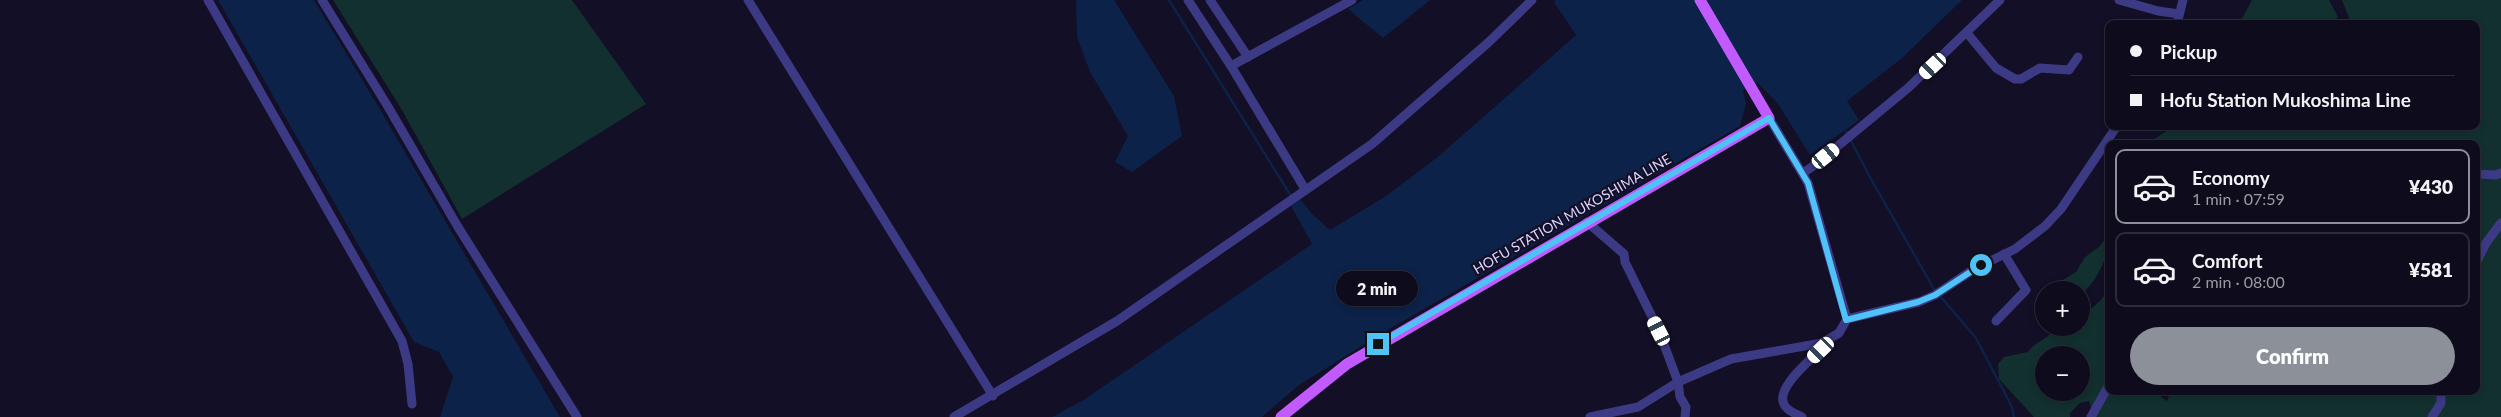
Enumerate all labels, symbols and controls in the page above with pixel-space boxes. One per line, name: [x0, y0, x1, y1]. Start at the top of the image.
text: Pickup: [2160, 40, 2217, 63]
car: [1916, 50, 1949, 82]
text: Hofu Station Mukoshima Line: [2160, 88, 2411, 111]
car: [1809, 141, 1842, 171]
street label: HOFU STATION MUKOSHIMA LINE: [1470, 150, 1674, 277]
icon: car: [2132, 164, 2177, 209]
text: Economy: [2192, 166, 2270, 189]
text: ¥430: [2409, 175, 2453, 198]
text: 1 min · 07:59: [2192, 189, 2285, 208]
icon: car: [2132, 247, 2177, 292]
text: Comfort: [2192, 249, 2263, 272]
route start: [1970, 254, 1992, 276]
text: ¥581: [2409, 258, 2453, 281]
callout: 2 min: [1337, 272, 1419, 306]
text: 2 min · 08:00: [2192, 272, 2285, 291]
text: 2 min: [1357, 279, 1397, 298]
map controls: [2035, 281, 2090, 401]
button: +: [2035, 281, 2090, 336]
car: [1645, 314, 1672, 348]
button: Confirm: [2130, 327, 2455, 385]
route end: [1367, 333, 1389, 355]
car: [1805, 334, 1837, 366]
button: −: [2035, 346, 2090, 401]

